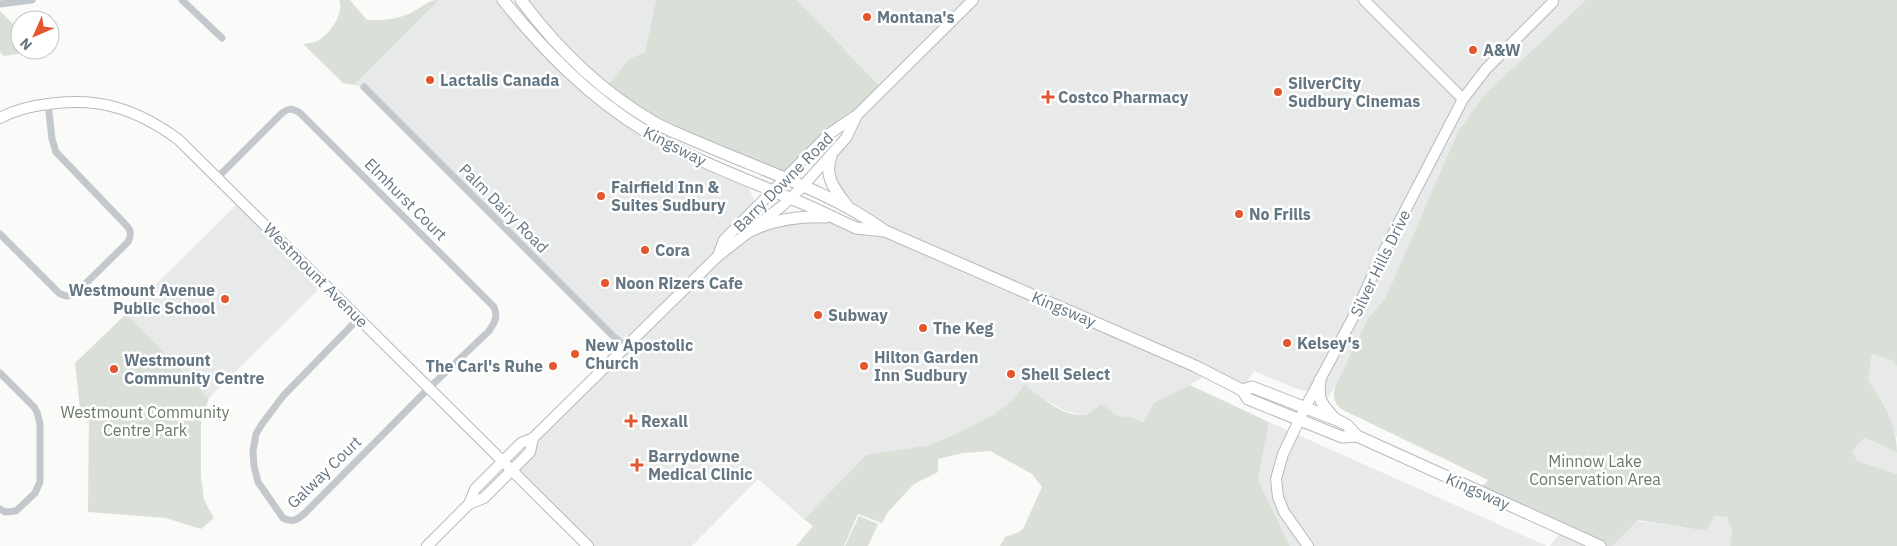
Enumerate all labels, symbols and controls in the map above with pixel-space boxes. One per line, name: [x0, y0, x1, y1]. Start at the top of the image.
place label: Montana's: [877, 7, 955, 27]
north arrow: [10, 10, 60, 60]
marker: Montana's: [861, 11, 873, 23]
text: N: [16, 34, 36, 54]
place label: A&W: [1483, 40, 1521, 60]
marker: A&W: [1467, 44, 1479, 56]
place label: Lactalis Canada: [440, 70, 559, 90]
place label: SilverCity Sudbury Cinemas: [1288, 73, 1420, 111]
marker: Lactalis Canada: [424, 74, 436, 86]
marker: SilverCity Sudbury Cinemas: [1272, 86, 1284, 98]
place label: Costco Pharmacy: [1058, 87, 1189, 107]
marker: Costco Pharmacy: [1042, 91, 1054, 103]
street label: Kingsway: [640, 122, 710, 170]
street label: Barry Downe Road: [729, 128, 837, 236]
street label: Elmhurst Court: [361, 154, 451, 244]
street label: Palm Dairy Road: [455, 159, 553, 257]
place label: Fairfield Inn & Suites Sudbury: [611, 177, 726, 215]
marker: Fairfield Inn & Suites Sudbury: [595, 190, 607, 202]
place label: No Frills: [1249, 204, 1311, 224]
street label: Silver Hills Drive: [1346, 206, 1415, 320]
marker: No Frills: [1233, 208, 1245, 220]
street label: Westmount Avenue: [259, 218, 373, 332]
place label: Cora: [655, 240, 690, 260]
marker: Cora: [639, 244, 651, 256]
place label: Noon Rizers Cafe: [615, 273, 743, 293]
marker: Noon Rizers Cafe: [599, 277, 611, 289]
place label: Westmount Avenue Public School: [68, 280, 215, 318]
street label: Kingsway: [1029, 287, 1099, 331]
marker: Westmount Avenue Public School: [219, 293, 231, 305]
place label: Subway: [828, 305, 888, 325]
marker: Subway: [812, 309, 824, 321]
place label: The Keg: [933, 318, 993, 338]
marker: The Keg: [917, 322, 929, 334]
place label: Kelsey's: [1297, 333, 1360, 353]
place label: New Apostolic Church: [585, 335, 693, 373]
marker: Kelsey's: [1281, 337, 1293, 349]
place label: Hilton Garden Inn Sudbury: [874, 347, 979, 385]
marker: New Apostolic Church: [569, 348, 581, 360]
place label: Westmount Community Centre: [124, 350, 265, 388]
place label: The Carl's Ruhe: [426, 356, 543, 376]
marker: The Carl's Ruhe: [547, 360, 559, 372]
marker: Hilton Garden Inn Sudbury: [858, 360, 870, 372]
marker: Westmount Community Centre: [108, 363, 120, 375]
place label: Shell Select: [1021, 364, 1110, 384]
marker: Shell Select: [1005, 368, 1017, 380]
park label: Westmount Community Centre Park: [60, 402, 230, 440]
place label: Rexall: [641, 411, 688, 431]
marker: Rexall: [625, 415, 637, 427]
street label: Galway Court: [283, 432, 365, 512]
place label: Barrydowne Medical Clinic: [648, 446, 753, 484]
park label: Minnow Lake Conservation Area: [1529, 451, 1661, 489]
marker: Barrydowne Medical Clinic: [630, 458, 644, 472]
street label: Kingsway: [1443, 468, 1513, 514]

